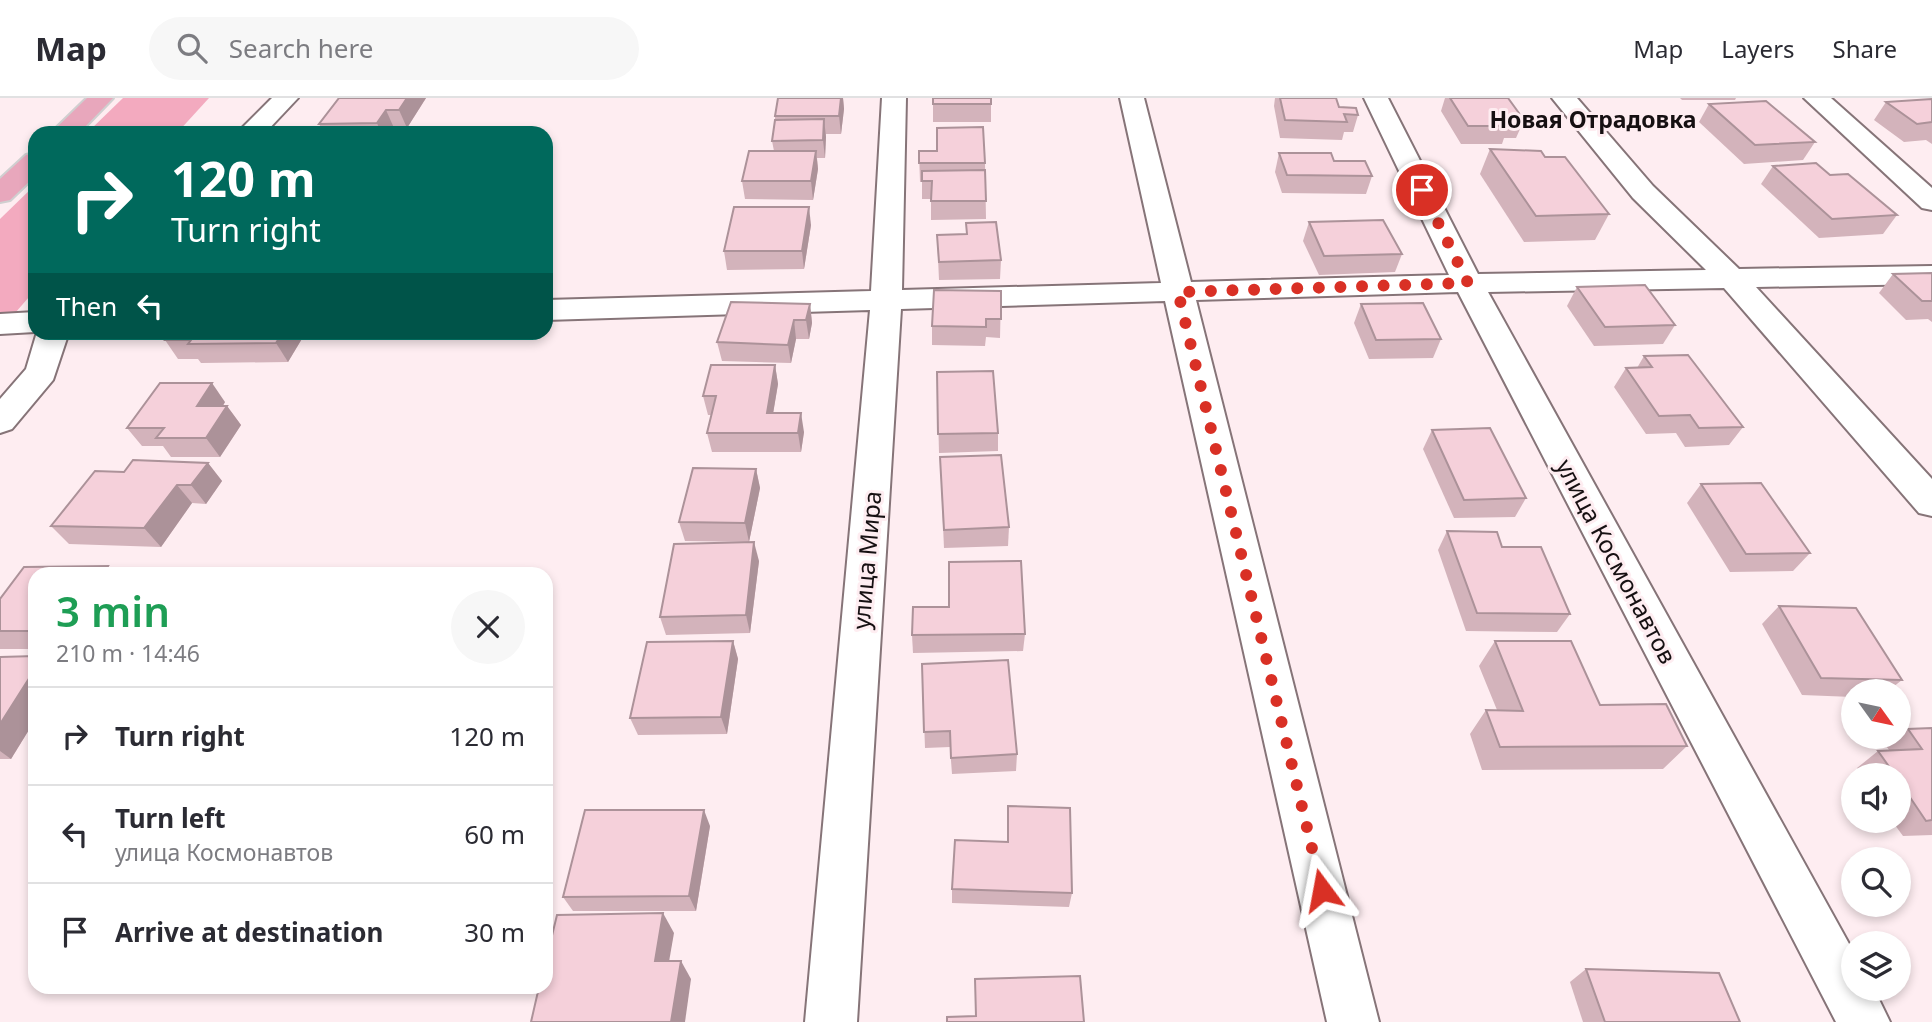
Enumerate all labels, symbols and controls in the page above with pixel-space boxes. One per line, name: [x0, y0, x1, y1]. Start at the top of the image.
search box: [149, 17, 639, 80]
text: Map: [35, 26, 107, 71]
icon: search: [173, 29, 211, 67]
text: Search here: [229, 30, 373, 66]
text: Map: [1633, 32, 1683, 65]
text: Layers: [1721, 32, 1795, 65]
text: Share: [1833, 32, 1897, 65]
district label: Новая Отрадовка: [1489, 103, 1697, 135]
text: 120 m: [171, 145, 316, 211]
icon: right: [56, 154, 147, 245]
pin: [1392, 160, 1452, 220]
icon: arrive: [1403, 171, 1441, 209]
text: Turn right: [171, 208, 321, 251]
icon: left: [131, 287, 169, 325]
text: Then: [56, 288, 117, 324]
street label: улица Космонавтов: [1549, 453, 1685, 669]
street label: улица Мира: [844, 489, 888, 631]
text: 3 min: [56, 582, 170, 639]
button: close: [451, 590, 525, 664]
text: 210 m · 14:46: [56, 637, 200, 669]
north arrow: [1841, 679, 1911, 749]
map controls: [1841, 679, 1911, 1001]
icon: right: [56, 717, 94, 755]
text: Turn right: [115, 718, 245, 754]
text: 120 m: [449, 718, 525, 754]
button: sound: [1841, 763, 1911, 833]
text: Turn left: [115, 800, 226, 836]
icon: left: [56, 815, 94, 853]
text: 60 m: [464, 816, 525, 852]
text: улица Космонавтов: [115, 836, 333, 868]
button: search: [1841, 847, 1911, 917]
position arrow: [1285, 853, 1359, 927]
icon: arrive: [56, 913, 94, 951]
text: Arrive at destination: [115, 914, 384, 950]
text: 30 m: [464, 914, 525, 950]
button: layers: [1841, 931, 1911, 1001]

